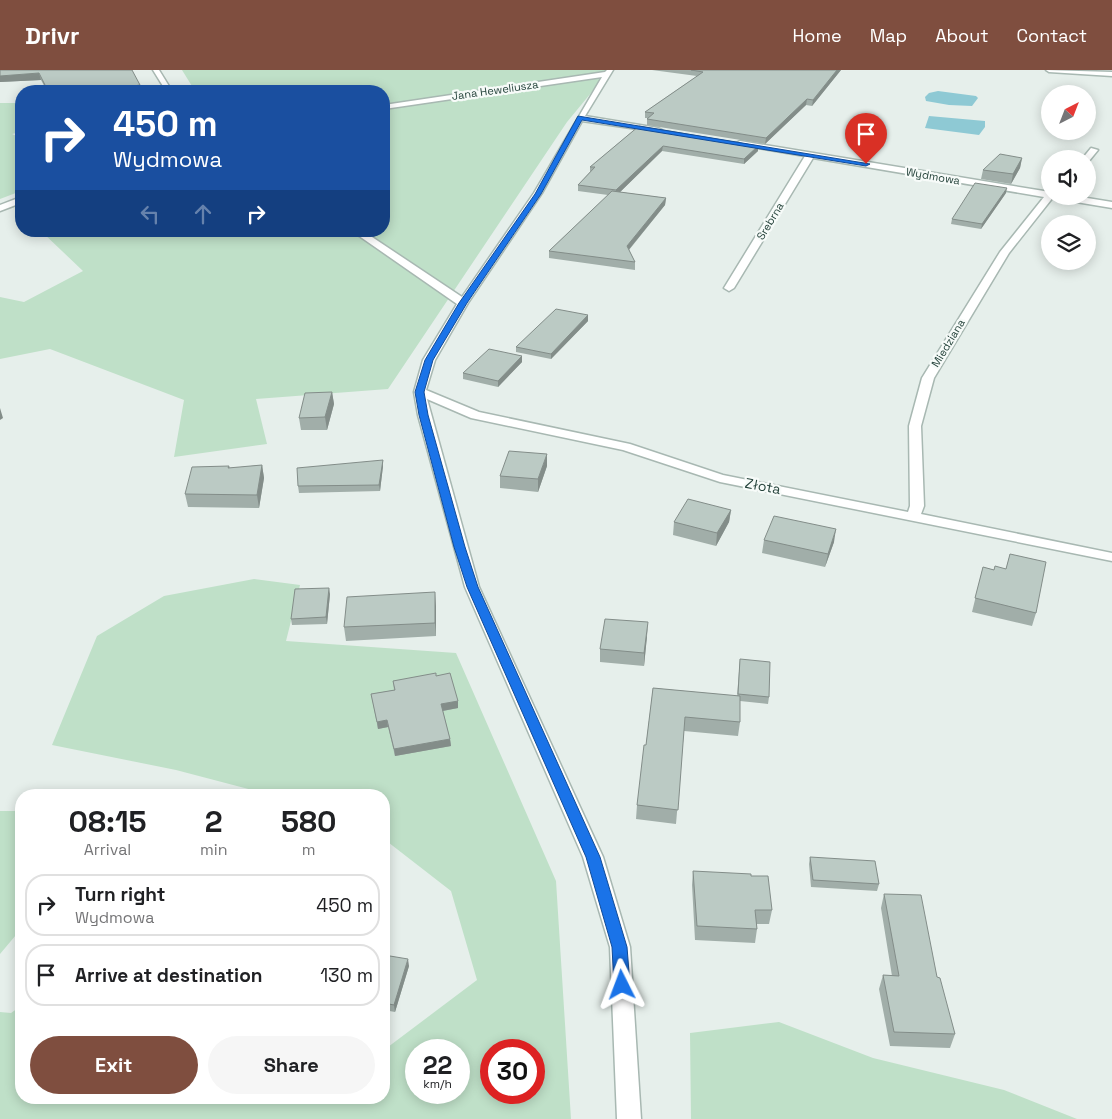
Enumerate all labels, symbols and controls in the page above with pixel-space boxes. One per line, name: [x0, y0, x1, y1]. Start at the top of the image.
text: Drivr: [25, 20, 80, 51]
text: Home: [793, 24, 842, 47]
text: Map: [870, 24, 907, 47]
text: About: [935, 24, 989, 47]
text: Contact: [1017, 24, 1087, 47]
street label: Jana Heweliusza: [451, 77, 540, 103]
north arrow: [1041, 85, 1096, 140]
map controls: [1041, 85, 1096, 270]
text: 450 m: [113, 102, 218, 146]
icon: right: [30, 105, 95, 170]
pin: [845, 113, 887, 164]
icon: arrive: [852, 120, 880, 148]
text: Wydmowa: [113, 145, 222, 173]
button: sound: [1041, 150, 1096, 205]
street label: Wydmowa: [905, 164, 962, 188]
street label: Srebrna: [753, 199, 787, 242]
icon: left: [136, 200, 164, 228]
icon: ahead: [189, 200, 217, 228]
icon: right: [242, 200, 270, 228]
button: layers: [1041, 215, 1096, 270]
street label: Miedziana: [928, 316, 968, 370]
street label: Złota: [744, 474, 782, 498]
text: 08:15: [69, 802, 146, 841]
text: 2: [205, 802, 223, 841]
text: 580: [281, 802, 336, 841]
text: Arrival: [84, 839, 131, 860]
text: min: [200, 839, 227, 860]
text: m: [302, 839, 316, 860]
text: Turn right: [75, 882, 165, 907]
icon: right: [32, 891, 60, 919]
text: 450 m: [316, 893, 373, 918]
text: Wydmowa: [75, 907, 154, 928]
position arrow: [595, 958, 647, 1010]
icon: arrive: [32, 961, 60, 989]
text: Arrive at destination: [75, 963, 263, 988]
text: 130 m: [320, 963, 373, 988]
button: Exit: [30, 1036, 198, 1094]
button: Share: [208, 1036, 375, 1094]
speed limit sign: 30: [480, 1039, 545, 1104]
text: 22: [423, 1049, 452, 1081]
text: km/h: [423, 1076, 452, 1092]

